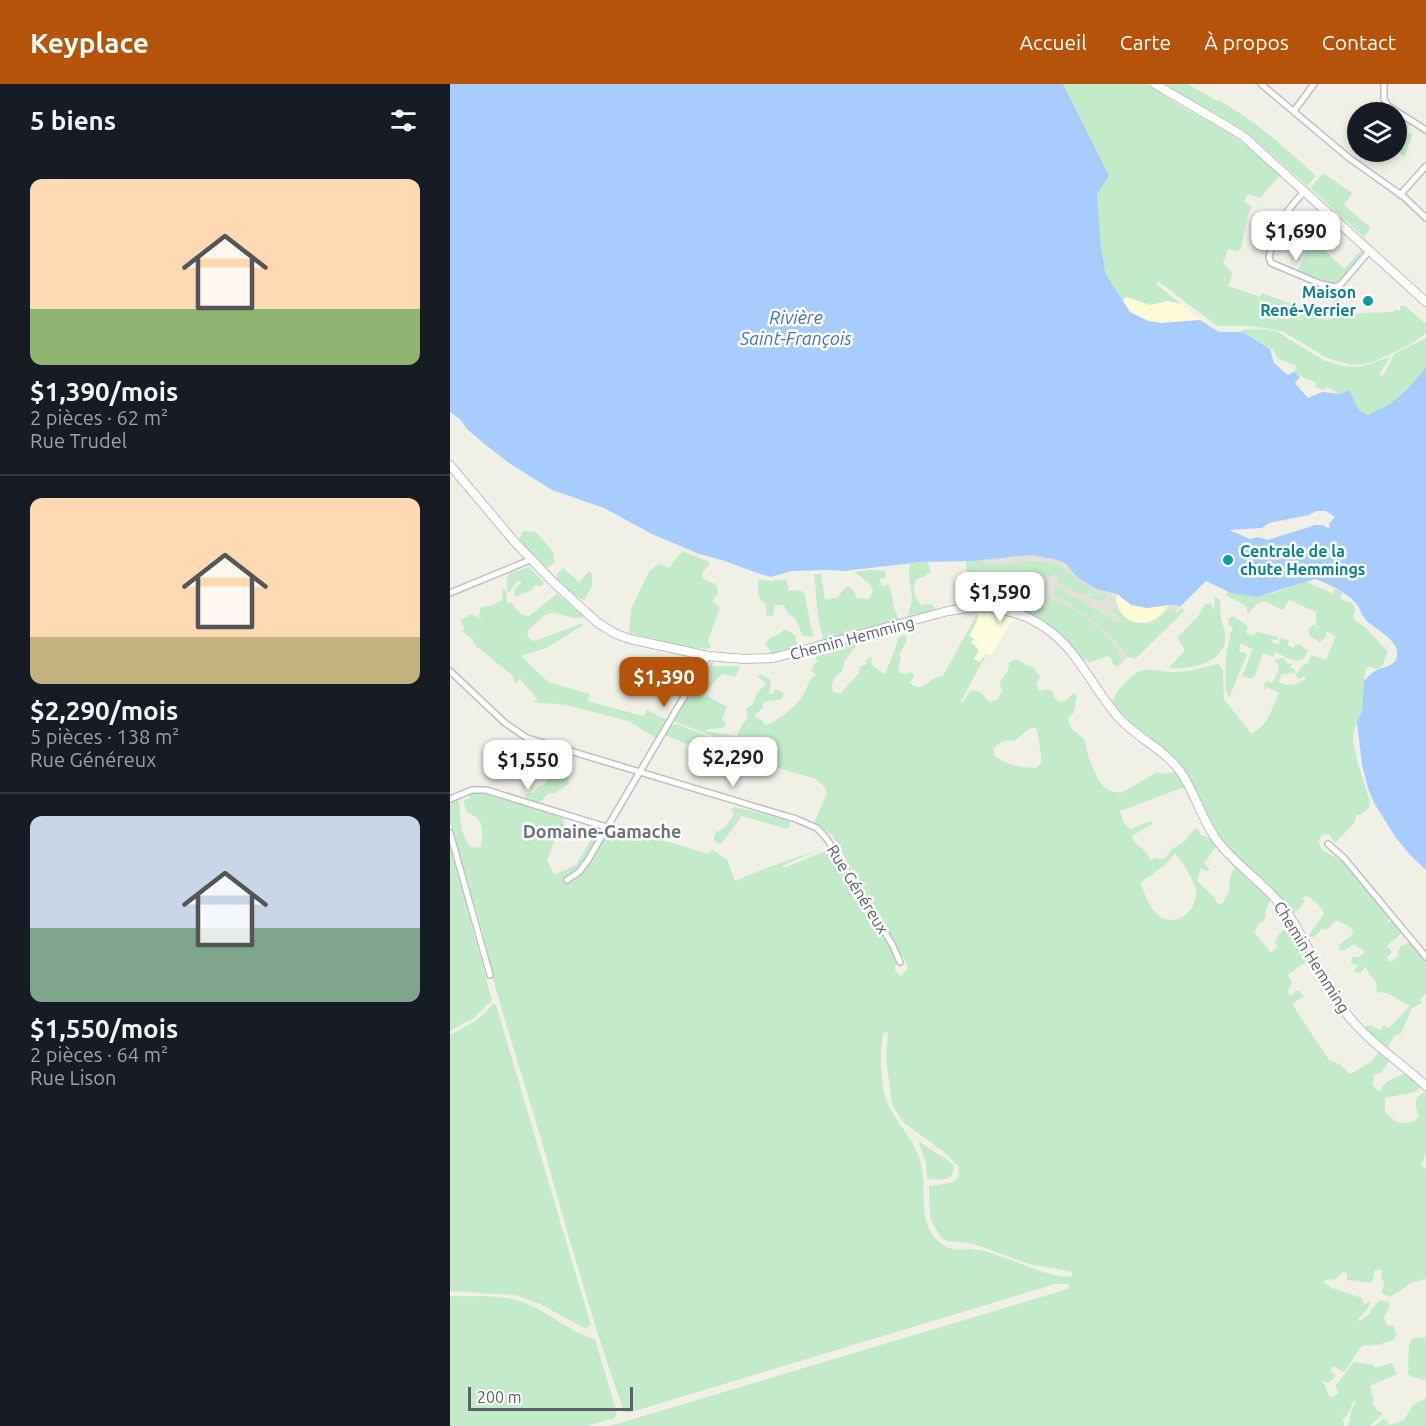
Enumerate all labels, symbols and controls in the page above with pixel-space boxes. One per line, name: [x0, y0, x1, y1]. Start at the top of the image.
text: Keyplace: [30, 27, 149, 58]
text: Accueil: [1019, 30, 1087, 54]
text: Carte: [1120, 30, 1171, 54]
text: À propos: [1204, 30, 1289, 54]
text: Contact: [1322, 30, 1396, 54]
map controls: [1347, 102, 1407, 162]
button: layers: [1347, 102, 1407, 162]
icon: filters: [387, 104, 420, 137]
text: 5 biens: [30, 106, 116, 135]
pin: $1,690: [1247, 211, 1345, 262]
icon: home: [171, 218, 279, 326]
text: $1,690: [1265, 219, 1327, 242]
place label: Maison René-Verrier: [1260, 283, 1356, 319]
marker: Maison René-Verrier: [1361, 294, 1375, 308]
water label: Rivière Saint-François: [739, 307, 852, 348]
text: $1,390/mois: [30, 377, 178, 406]
text: 2 pièces · 62 m²: [30, 406, 168, 429]
text: Rue Trudel: [30, 429, 127, 452]
icon: home: [171, 537, 279, 645]
place label: Centrale de la chute Hemmings: [1240, 542, 1365, 578]
marker: Centrale de la chute Hemmings: [1221, 553, 1235, 567]
pin: $1,590: [951, 572, 1049, 623]
text: $1,590: [969, 580, 1031, 603]
street label: Chemin Hemming: [788, 613, 916, 663]
pin: $1,390: [615, 657, 713, 708]
text: $1,390: [633, 665, 695, 688]
text: $2,290/mois: [30, 696, 178, 725]
text: 5 pièces · 138 m²: [30, 725, 179, 748]
pin: $2,290: [684, 737, 782, 788]
pin: $1,550: [479, 740, 577, 791]
text: $2,290: [702, 745, 764, 768]
text: Rue Généreux: [30, 748, 156, 771]
text: $1,550: [497, 748, 559, 771]
district label: Domaine-Gamache: [523, 821, 681, 841]
street label: Rue Généreux: [824, 841, 892, 937]
icon: home: [171, 855, 279, 963]
street label: Chemin Hemming: [1270, 898, 1354, 1016]
text: $1,550/mois: [30, 1014, 178, 1043]
text: 2 pièces · 64 m²: [30, 1043, 168, 1066]
text: Rue Lison: [30, 1066, 116, 1089]
scale bar: [468, 1384, 633, 1412]
text: 200 m: [477, 1388, 522, 1406]

